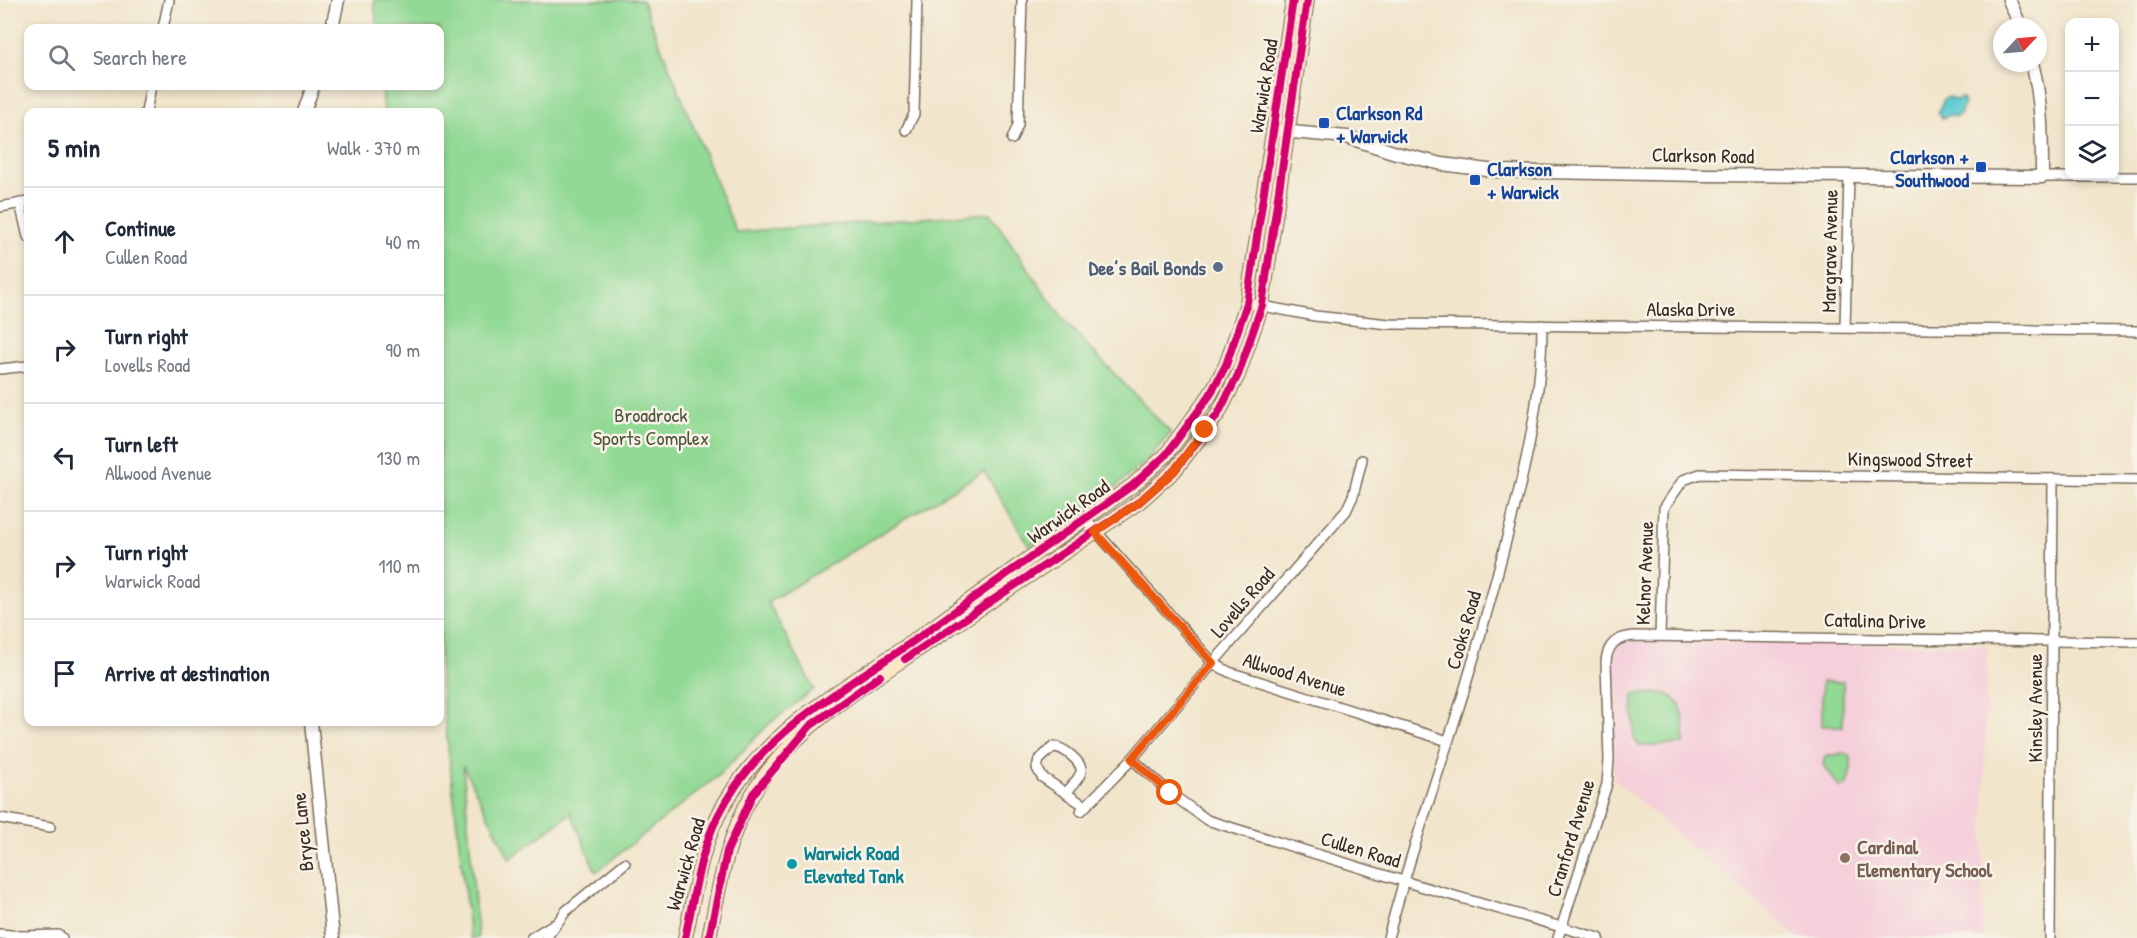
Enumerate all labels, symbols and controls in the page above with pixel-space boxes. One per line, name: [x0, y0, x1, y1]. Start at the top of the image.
north arrow: [1993, 18, 2047, 72]
map controls: [2065, 18, 2119, 180]
button: +: [2065, 18, 2119, 72]
search box: [24, 24, 444, 90]
street label: Warwick Road: [1242, 37, 1284, 135]
icon: search: [45, 41, 78, 74]
text: Search here: [93, 42, 187, 72]
button: −: [2065, 72, 2119, 126]
place label: Clarkson Rd + Warwick: [1336, 99, 1423, 149]
marker: Clarkson Rd + Warwick: [1317, 116, 1331, 130]
button: layers: [2065, 126, 2119, 180]
text: 5 min: [48, 130, 100, 165]
text: Walk · 370 m: [327, 134, 420, 161]
street label: Clarkson Road: [1652, 141, 1755, 169]
place label: Clarkson + Southwood: [1890, 143, 1969, 193]
place label: Clarkson + Warwick: [1487, 155, 1560, 205]
marker: Clarkson + Southwood: [1974, 160, 1988, 174]
marker: Clarkson + Warwick: [1468, 173, 1482, 187]
street label: Margrave Avenue: [1814, 189, 1844, 313]
text: Continue: [105, 213, 176, 243]
icon: ahead: [48, 225, 81, 258]
text: 40 m: [385, 228, 420, 255]
text: Cullen Road: [105, 243, 187, 270]
place label: Dee’s Bail Bonds: [1089, 254, 1206, 281]
marker: Dee’s Bail Bonds: [1211, 260, 1225, 274]
street label: Alaska Drive: [1647, 295, 1736, 322]
text: Turn right: [105, 321, 188, 351]
icon: right: [48, 333, 81, 366]
text: 90 m: [386, 336, 420, 363]
text: Lovells Road: [105, 351, 190, 378]
park label: Broadrock Sports Complex: [593, 401, 709, 451]
route end: [1191, 416, 1217, 442]
text: Turn left: [105, 429, 178, 459]
icon: left: [48, 441, 81, 474]
text: 130 m: [377, 444, 420, 471]
street label: Kingswood Street: [1847, 444, 1974, 474]
text: Allwood Avenue: [105, 459, 212, 486]
street label: Warwick Road: [1021, 473, 1115, 549]
street label: Kelnor Avenue: [1629, 521, 1659, 625]
text: Turn right: [105, 537, 188, 567]
icon: right: [48, 549, 81, 582]
text: 110 m: [378, 552, 420, 579]
street label: Lovells Road: [1204, 561, 1280, 643]
text: Warwick Road: [105, 567, 200, 594]
street label: Cooks Road: [1439, 587, 1487, 672]
street label: Catalina Drive: [1824, 606, 1926, 634]
street label: Allwood Avenue: [1240, 645, 1350, 703]
street label: Kinsley Avenue: [2021, 654, 2048, 762]
icon: arrive: [48, 657, 81, 690]
text: Arrive at destination: [105, 658, 270, 688]
street label: Cranford Avenue: [1539, 776, 1601, 900]
route start: [1156, 779, 1182, 805]
street label: Bryce Lane: [284, 791, 320, 873]
street label: Warwick Road: [659, 814, 711, 913]
street label: Cullen Road: [1318, 824, 1404, 874]
place label: Cardinal Elementary School: [1857, 833, 1993, 884]
place label: Warwick Road Elevated Tank: [804, 839, 904, 889]
marker: Cardinal Elementary School: [1838, 851, 1852, 865]
marker: Warwick Road Elevated Tank: [785, 857, 799, 871]

